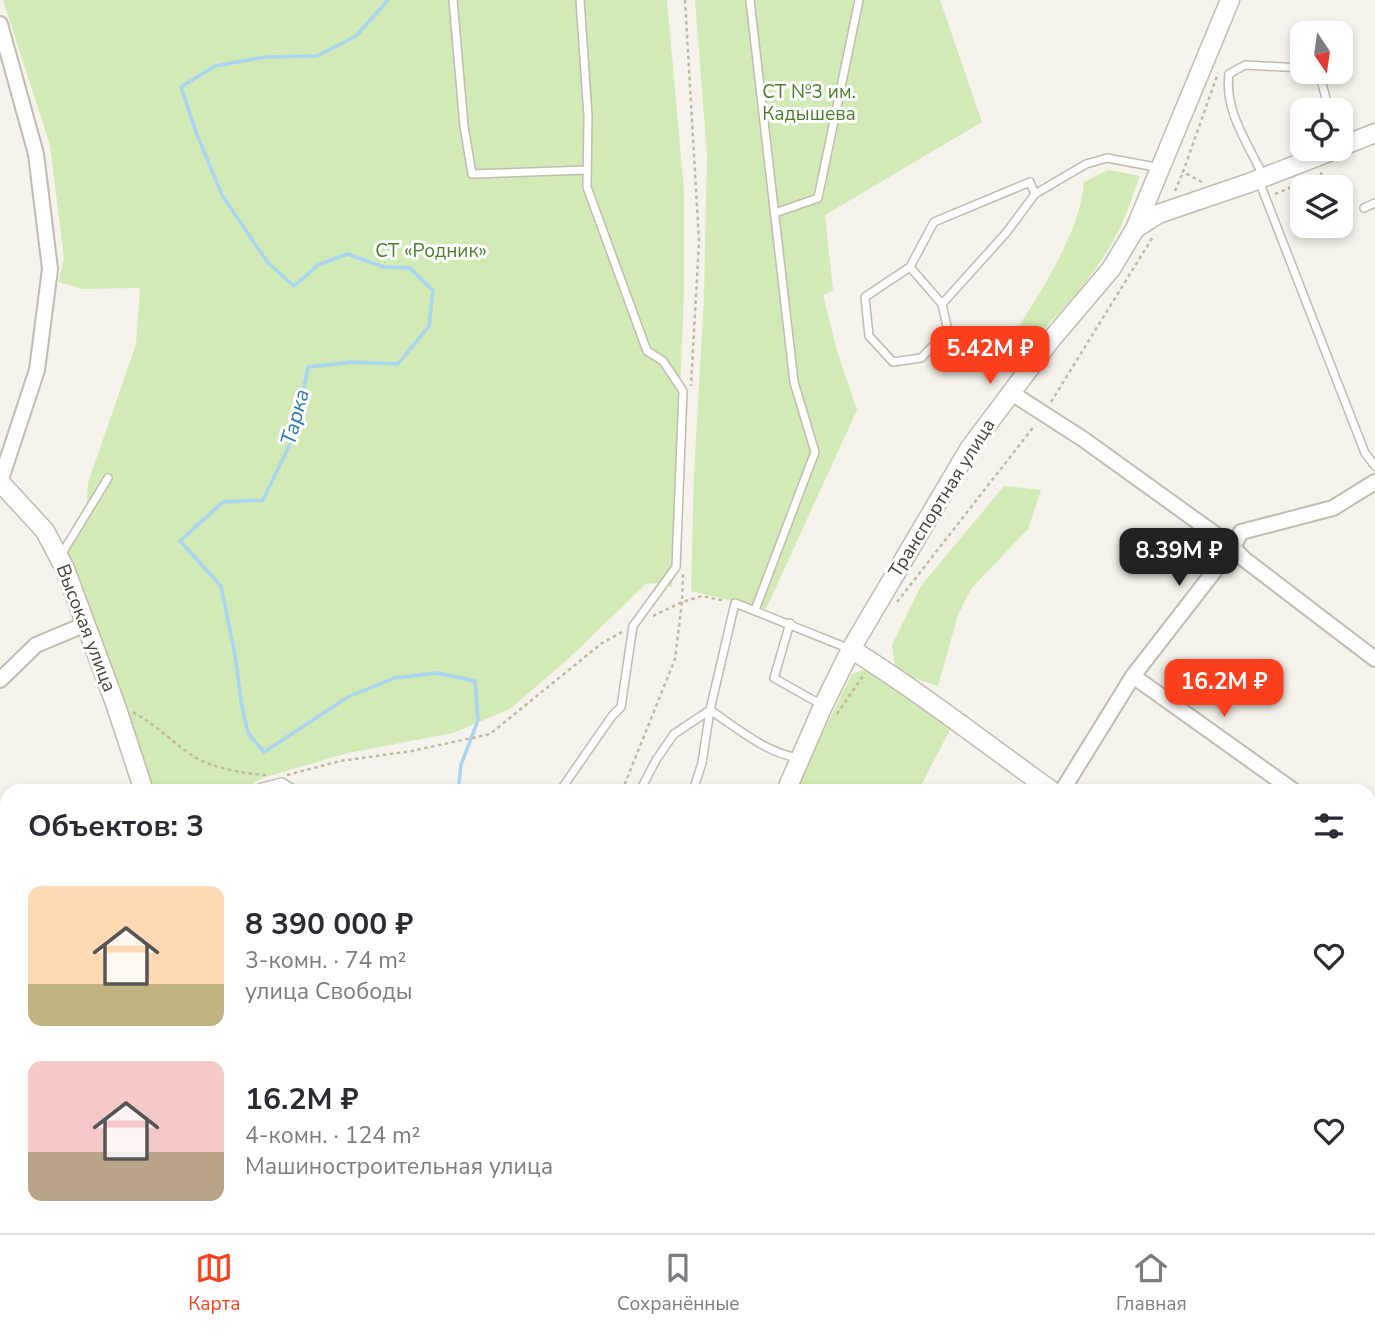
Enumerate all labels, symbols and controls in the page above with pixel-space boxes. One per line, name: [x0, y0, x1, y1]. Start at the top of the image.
north arrow: [1290, 21, 1353, 84]
map controls: [1290, 21, 1353, 238]
park label: СТ №3 им. Кадышева: [762, 79, 856, 127]
button: locate: [1290, 98, 1353, 161]
button: layers: [1290, 175, 1353, 238]
park label: СТ «Родник»: [375, 238, 487, 264]
pin: 5.42M ₽: [925, 326, 1055, 386]
text: 5.42M ₽: [946, 333, 1034, 364]
water label: Тарка: [274, 386, 316, 448]
street label: Транспортная улица: [883, 414, 1001, 582]
pin: 8.39M ₽: [1114, 528, 1244, 588]
text: 8.39M ₽: [1135, 535, 1223, 566]
street label: Высокая улица: [50, 560, 122, 696]
pin: 16.2M ₽: [1159, 660, 1289, 719]
text: 16.2M ₽: [1180, 666, 1268, 697]
text: Объектов: 3: [28, 806, 204, 847]
icon: filters: [1310, 807, 1348, 845]
text: 8 390 000 ₽: [245, 904, 413, 945]
icon: home: [84, 914, 168, 998]
icon: heart: [1310, 937, 1348, 975]
text: 3-комн. · 74 m²: [245, 945, 407, 976]
text: улица Свободы: [245, 976, 413, 1007]
text: 16.2M ₽: [245, 1079, 359, 1120]
icon: home: [84, 1089, 168, 1173]
icon: heart: [1310, 1112, 1348, 1150]
text: 4-комн. · 124 m²: [245, 1120, 420, 1151]
text: Машиностроительная улица: [245, 1151, 553, 1182]
tab: Карта: [188, 1249, 241, 1317]
tab: Сохранённые: [617, 1249, 740, 1317]
tab: Главная: [1116, 1249, 1187, 1317]

